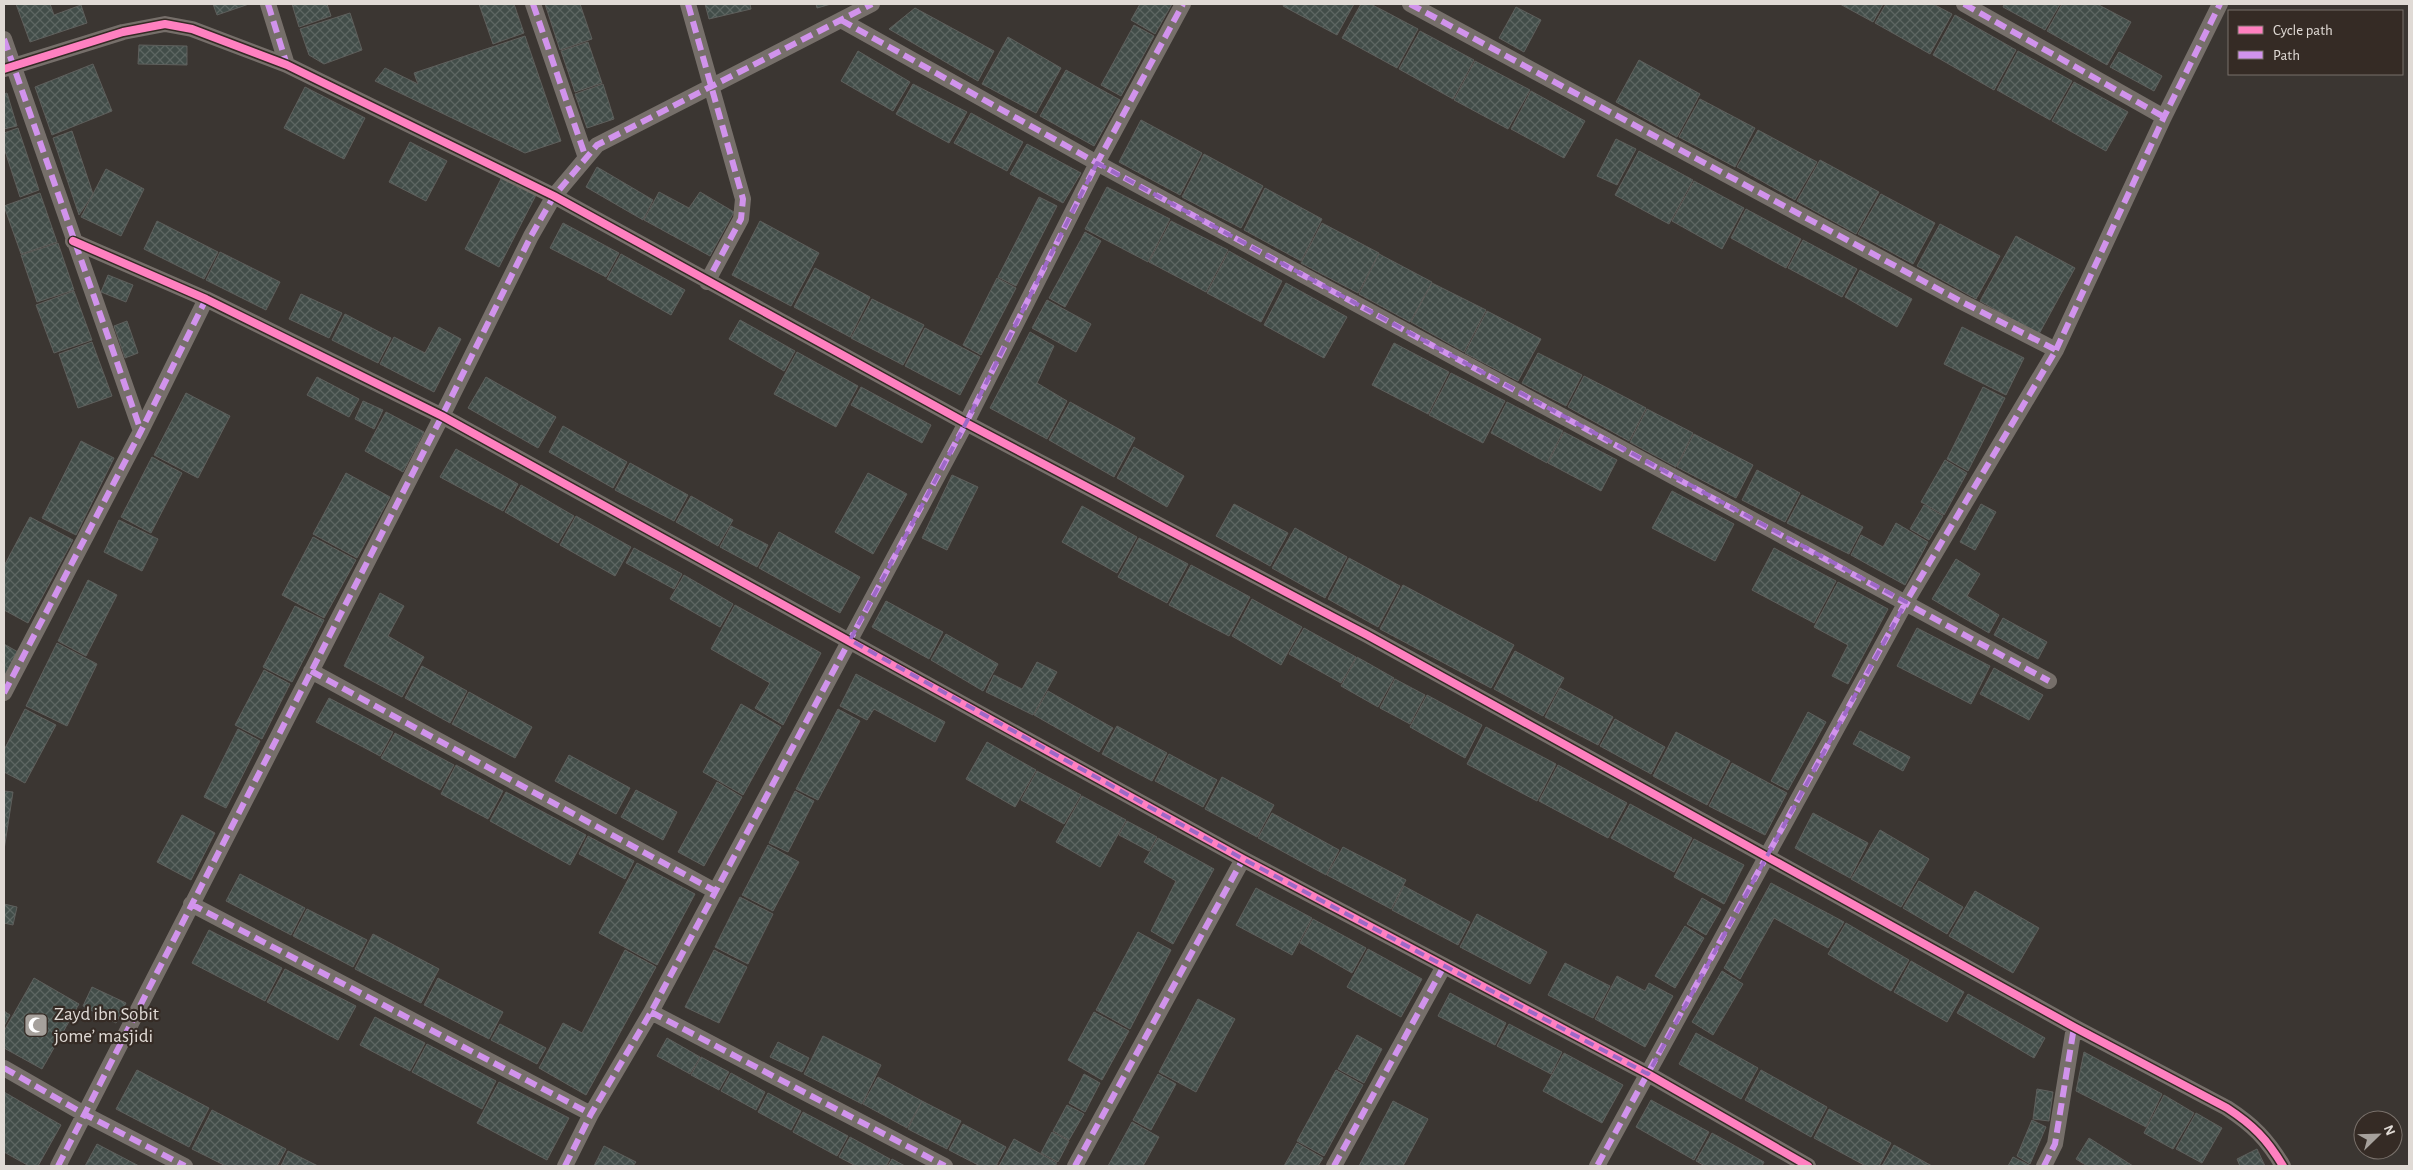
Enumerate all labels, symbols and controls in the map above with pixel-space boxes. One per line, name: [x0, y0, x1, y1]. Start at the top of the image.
legend: [2228, 10, 2403, 75]
text: Cycle path: [2273, 23, 2333, 38]
text: Path: [2273, 48, 2300, 63]
place label: Zayd ibn Sobit jome’ masjidi: [54, 1005, 159, 1046]
mosque icon: Zayd ibn Sobit jome’ masjidi: [23, 1012, 49, 1038]
north arrow: [2353, 1110, 2403, 1160]
text: N: [2381, 1123, 2397, 1138]

